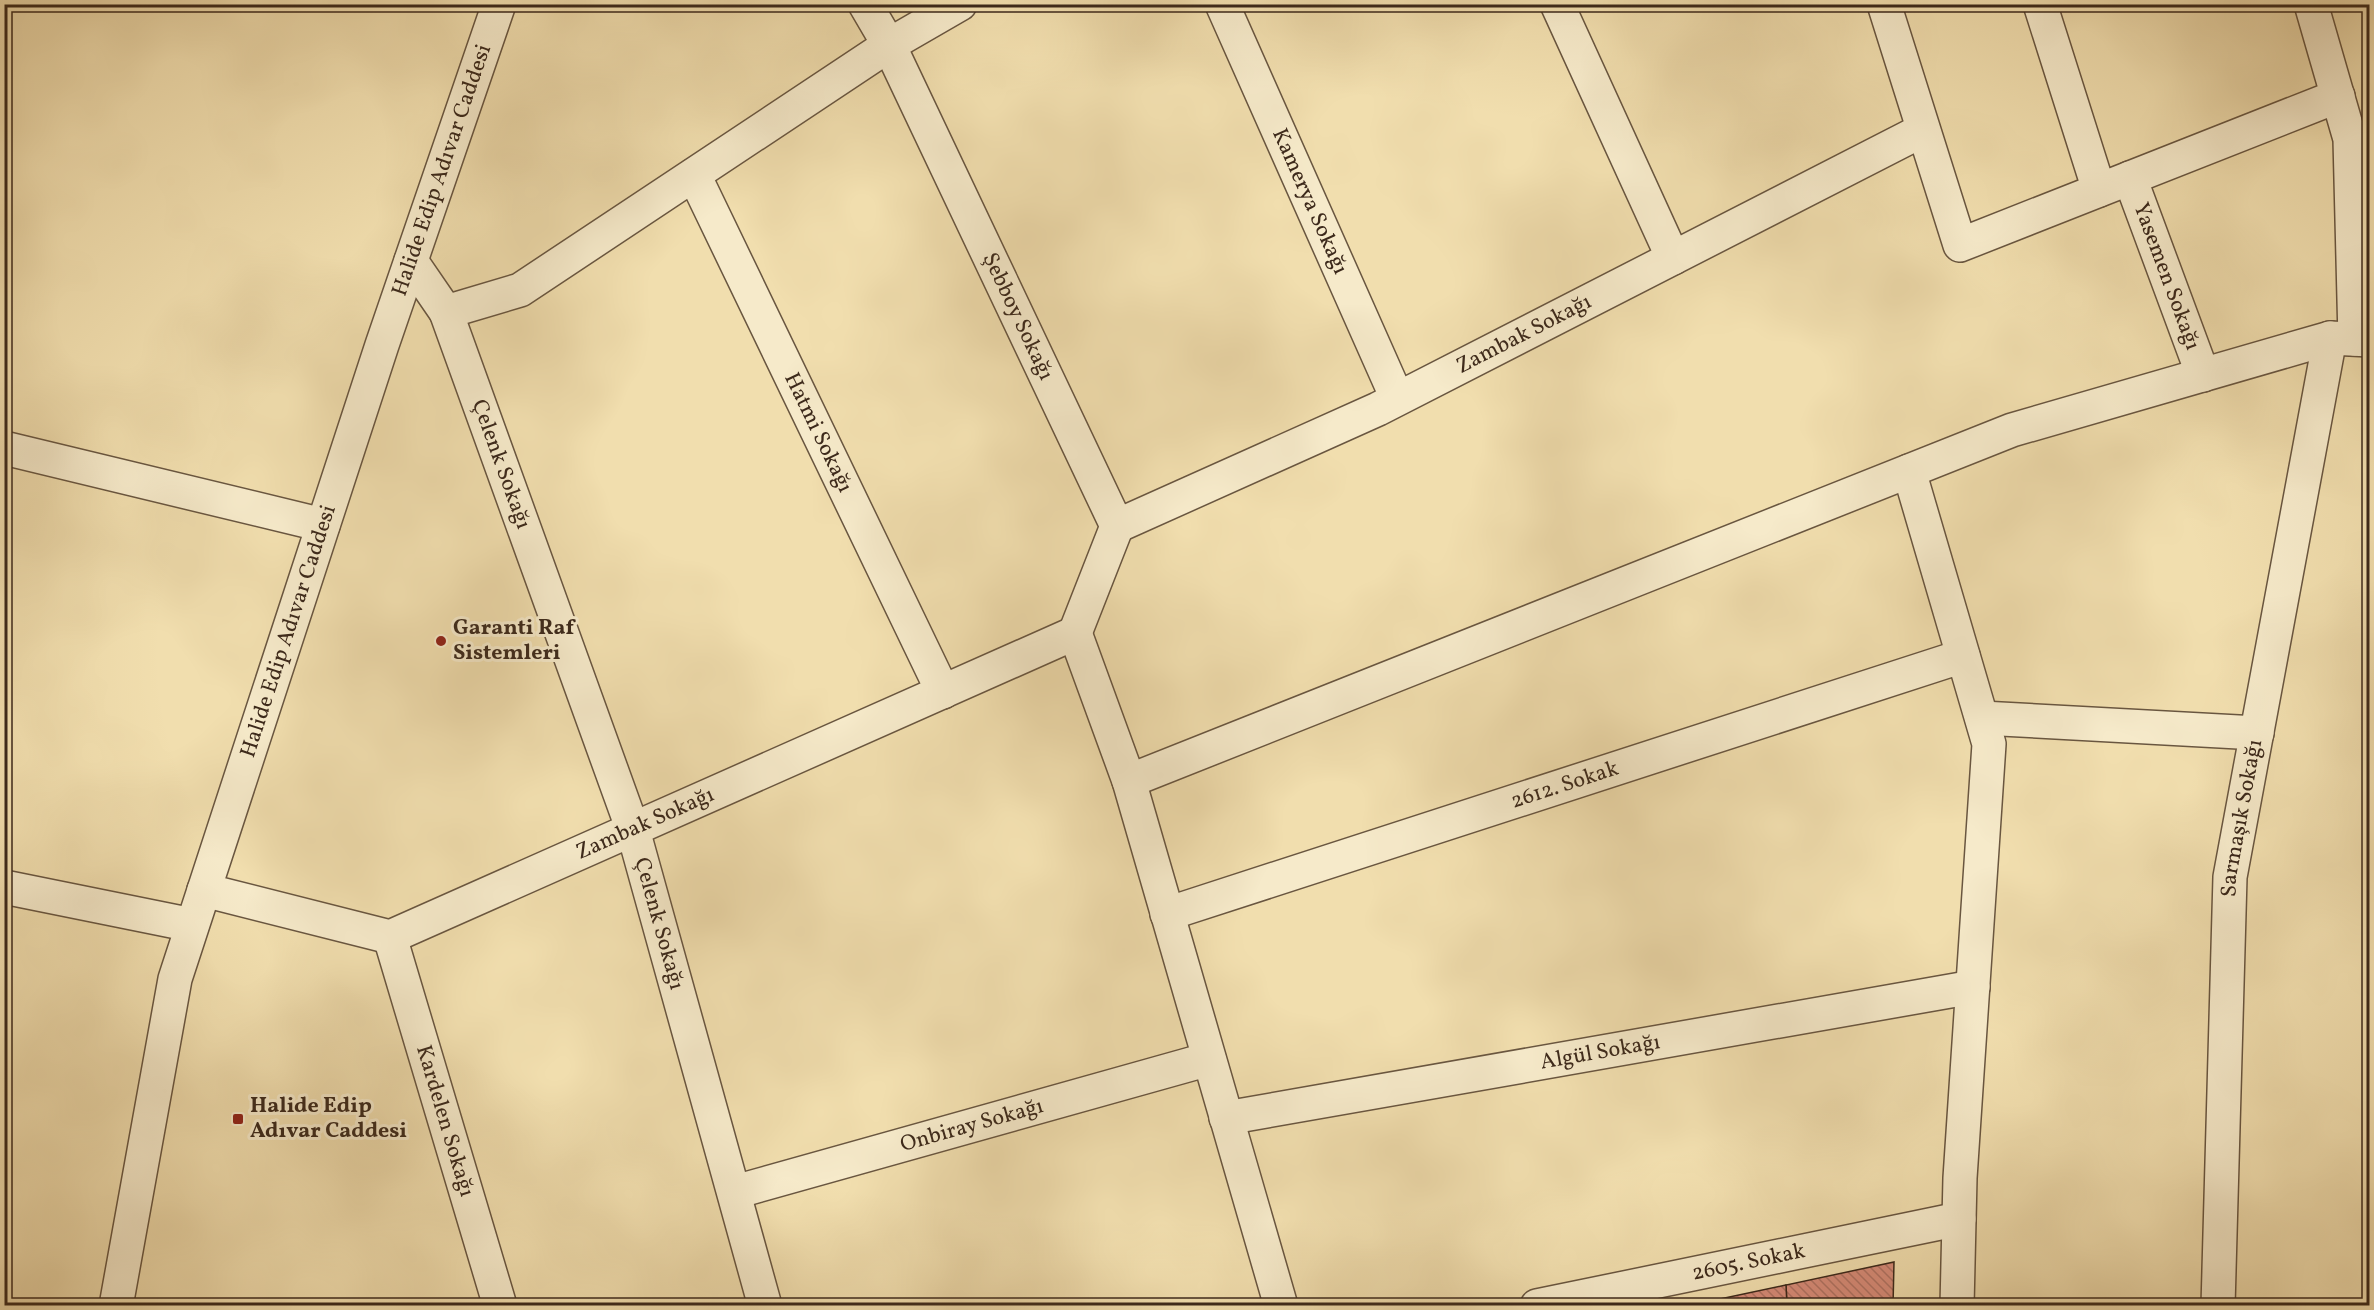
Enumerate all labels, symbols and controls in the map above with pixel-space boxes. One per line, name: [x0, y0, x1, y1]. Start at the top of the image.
street label: Halide Edip Adıvar Caddesi: [384, 40, 500, 300]
street label: Kamerya Sokağı: [1264, 123, 1356, 279]
street label: Yasemen Sokağı: [2125, 198, 2208, 355]
street label: Şebboy Sokağı: [974, 248, 1061, 386]
street label: Zambak Sokağı: [1451, 287, 1597, 382]
street label: Hatmi Sokağı: [776, 367, 860, 498]
street label: Çelenk Sokağı: [463, 395, 539, 534]
street label: Halide Edip Adıvar Caddesi: [233, 501, 344, 762]
place label: Garanti Raf Sistemleri: [453, 613, 576, 669]
marker: Garanti Raf Sistemleri: [434, 634, 448, 648]
street label: Sarmaşık Sokağı: [2214, 737, 2271, 897]
street label: 2612. Sokak: [1507, 753, 1622, 817]
street label: Zambak Sokağı: [571, 780, 719, 868]
street label: Çelenk Sokağı: [626, 854, 692, 993]
street label: Algül Sokağı: [1538, 1027, 1663, 1078]
street label: Kardelen Sokağı: [408, 1041, 482, 1201]
place label: Halide Edip Adıvar Caddesi: [250, 1091, 407, 1147]
street label: Onbiray Sokağı: [897, 1091, 1047, 1160]
marker: Halide Edip Adıvar Caddesi: [231, 1112, 245, 1126]
street label: 2605. Sokak: [1689, 1236, 1808, 1289]

